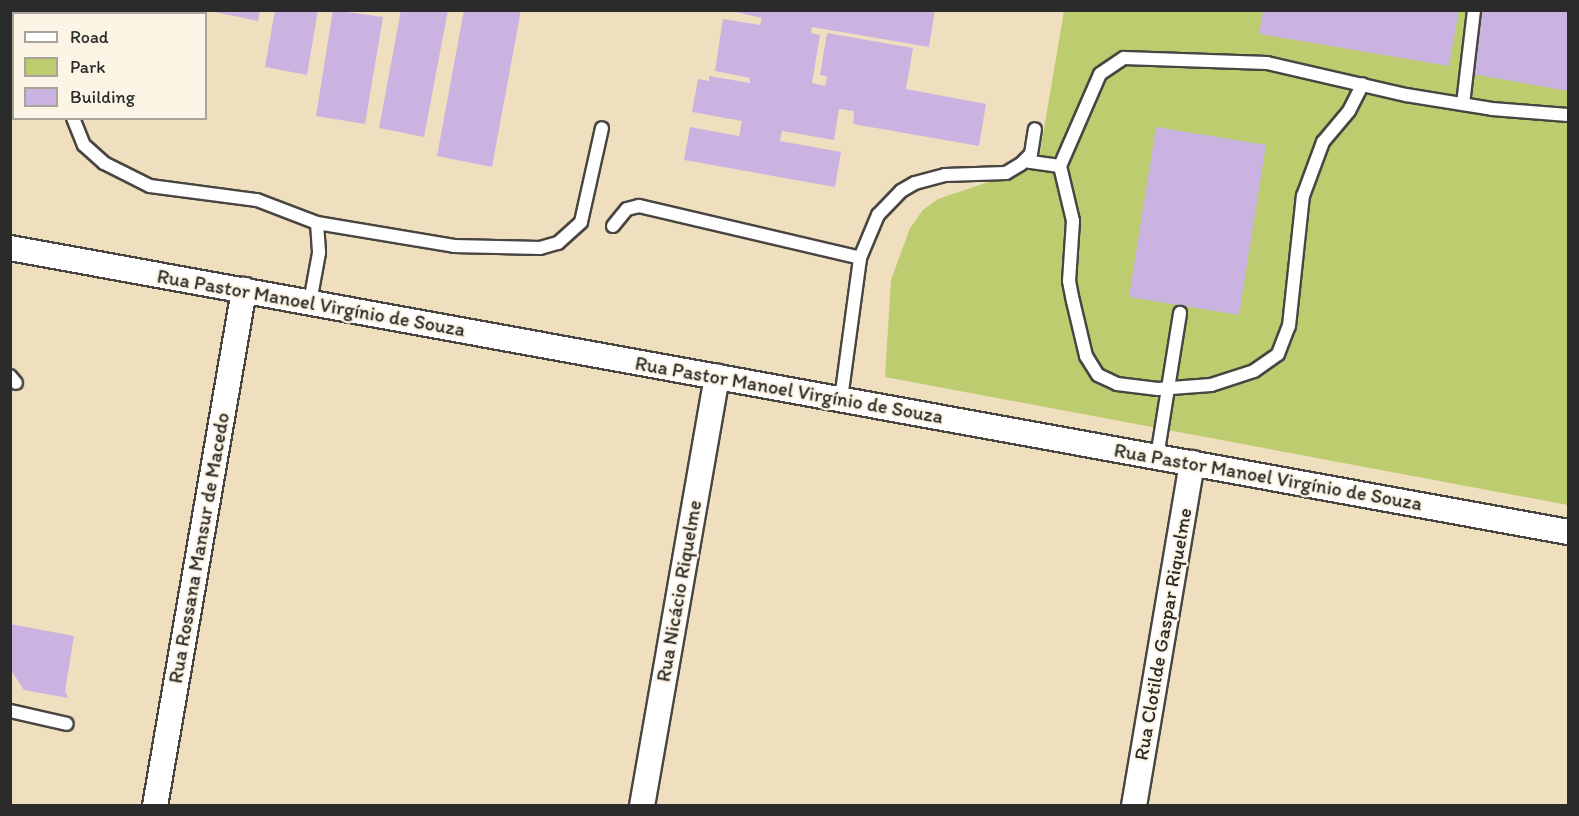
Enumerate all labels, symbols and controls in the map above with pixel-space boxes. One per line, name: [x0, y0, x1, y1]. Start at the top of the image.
legend: [12, 12, 207, 120]
text: Road: [70, 26, 109, 48]
text: Park: [70, 56, 105, 78]
text: Building: [70, 86, 135, 108]
street label: Rua Pastor Manoel Virgínio de Souza: [155, 264, 467, 342]
street label: Rua Pastor Manoel Virgínio de Souza: [633, 351, 945, 429]
street label: Rua Rossana Mansur de Macedo: [163, 411, 235, 685]
street label: Rua Pastor Manoel Virgínio de Souza: [1112, 438, 1424, 516]
street label: Rua Nicácio Riquelme: [651, 498, 707, 684]
street label: Rua Clotilde Gaspar Riquelme: [1129, 506, 1197, 762]

